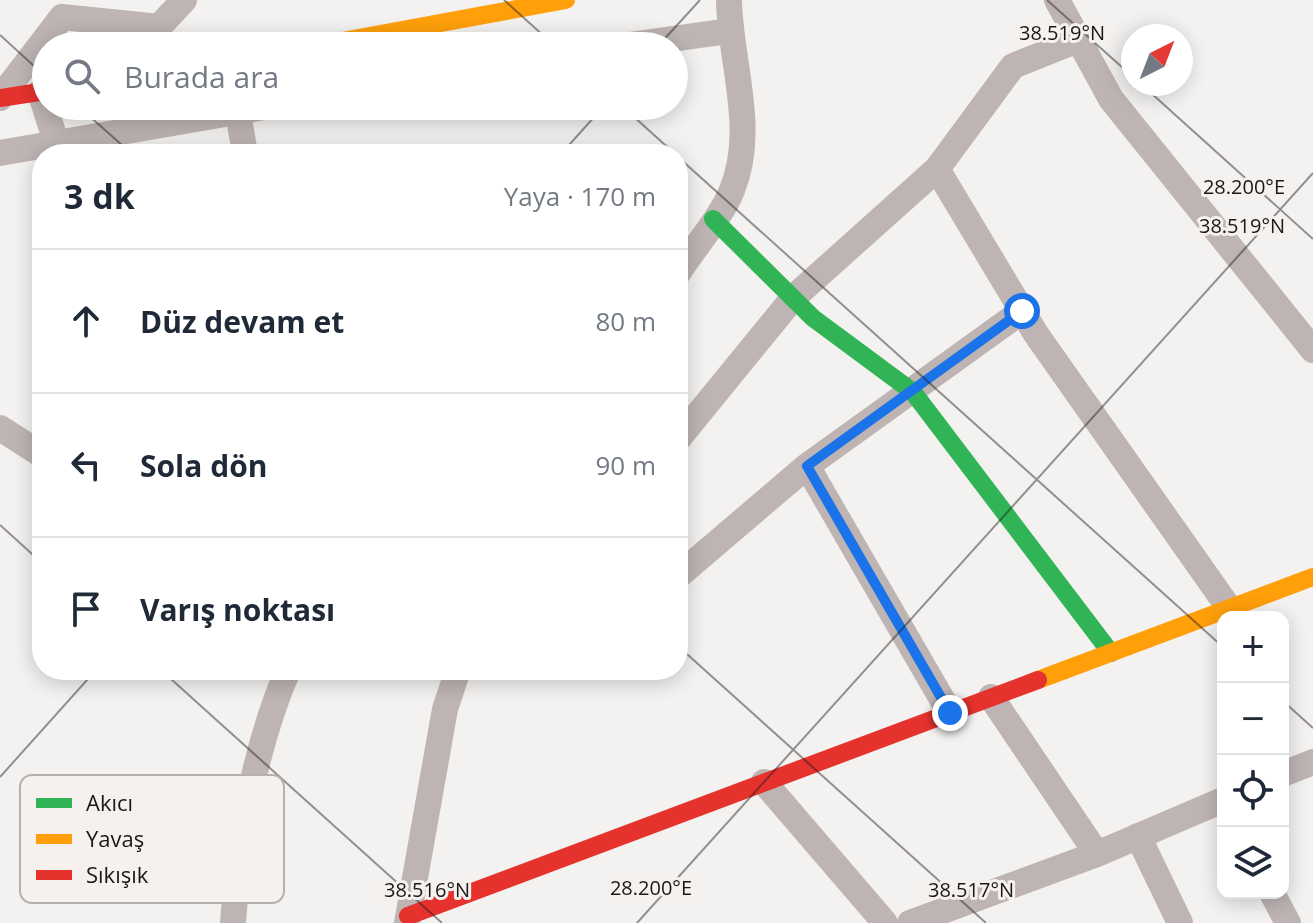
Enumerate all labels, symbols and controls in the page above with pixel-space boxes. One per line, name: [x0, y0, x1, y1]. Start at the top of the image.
text: 38.519°N: [1019, 19, 1105, 46]
north arrow: [1121, 24, 1193, 96]
search box: [32, 32, 688, 120]
icon: search: [60, 54, 104, 98]
text: Burada ara: [124, 56, 279, 97]
text: 3 dk: [64, 173, 135, 219]
text: 28.200°E: [1203, 173, 1285, 200]
text: Yaya · 170 m: [504, 178, 656, 214]
text: 38.519°N: [1199, 212, 1285, 239]
route start: [1004, 293, 1040, 329]
icon: ahead: [64, 299, 108, 343]
text: Düz devam et: [140, 301, 344, 342]
text: 80 m: [595, 303, 656, 339]
icon: left: [64, 443, 108, 487]
text: Sola dön: [140, 445, 267, 486]
text: 90 m: [595, 447, 656, 483]
icon: arrive: [64, 587, 108, 631]
text: Varış noktası: [140, 589, 335, 630]
map controls: [1217, 611, 1289, 899]
button: +: [1217, 611, 1289, 683]
button: −: [1217, 683, 1289, 755]
route end: [932, 695, 968, 731]
button: locate: [1217, 755, 1289, 827]
legend: [20, 775, 284, 903]
text: Akıcı: [86, 787, 133, 817]
text: Yavaş: [86, 823, 144, 853]
button: layers: [1217, 827, 1289, 899]
text: Sıkışık: [86, 859, 149, 889]
text: 28.200°E: [610, 874, 692, 901]
text: 38.516°N: [384, 876, 470, 903]
text: 38.517°N: [928, 876, 1014, 903]

